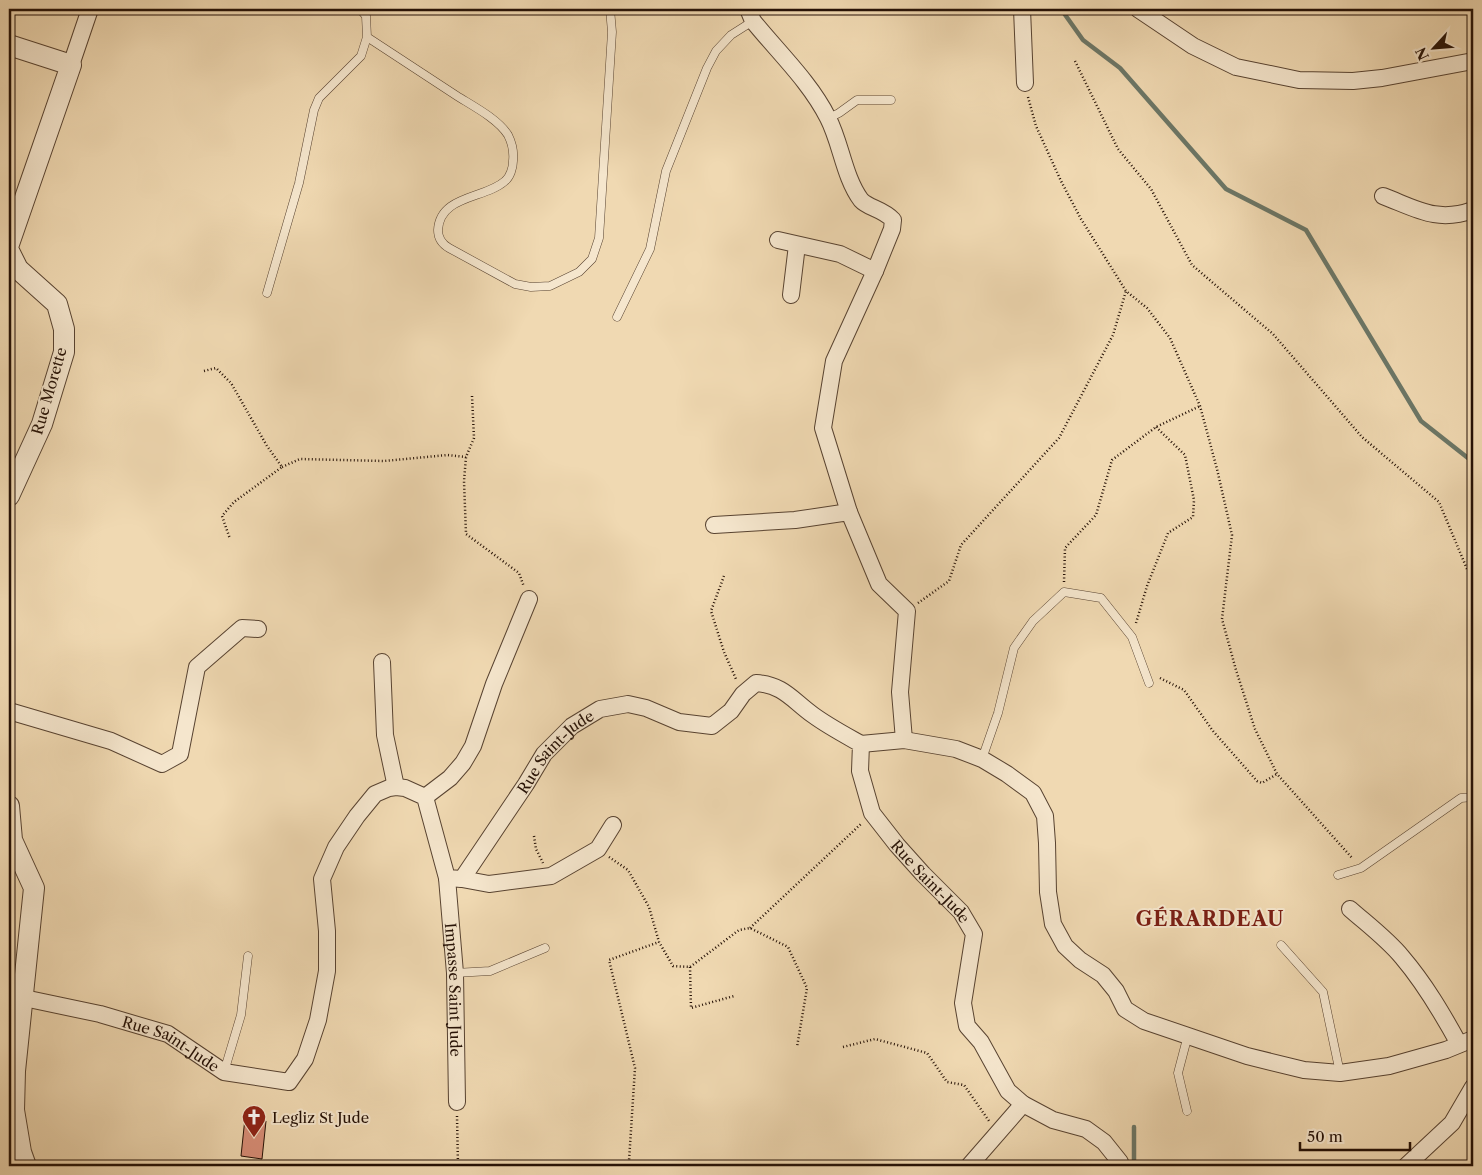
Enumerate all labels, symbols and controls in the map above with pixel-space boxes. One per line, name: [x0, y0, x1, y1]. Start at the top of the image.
north arrow: [1410, 22, 1460, 72]
text: N: [1412, 44, 1433, 63]
street label: Rue Morette: [27, 345, 71, 437]
street label: Rue Saint-Jude: [513, 706, 597, 797]
street label: Rue Saint-Jude: [887, 836, 975, 926]
district label: GÉRARDEAU: [1135, 906, 1285, 931]
street label: Impasse Saint Jude: [441, 922, 466, 1057]
street label: Rue Saint-Jude: [120, 1012, 223, 1076]
church icon: Legliz St Jude: [241, 1104, 267, 1138]
place label: Legliz St Jude: [272, 1108, 369, 1127]
scale bar: [1300, 1120, 1410, 1152]
text: 50 m: [1307, 1127, 1343, 1146]

